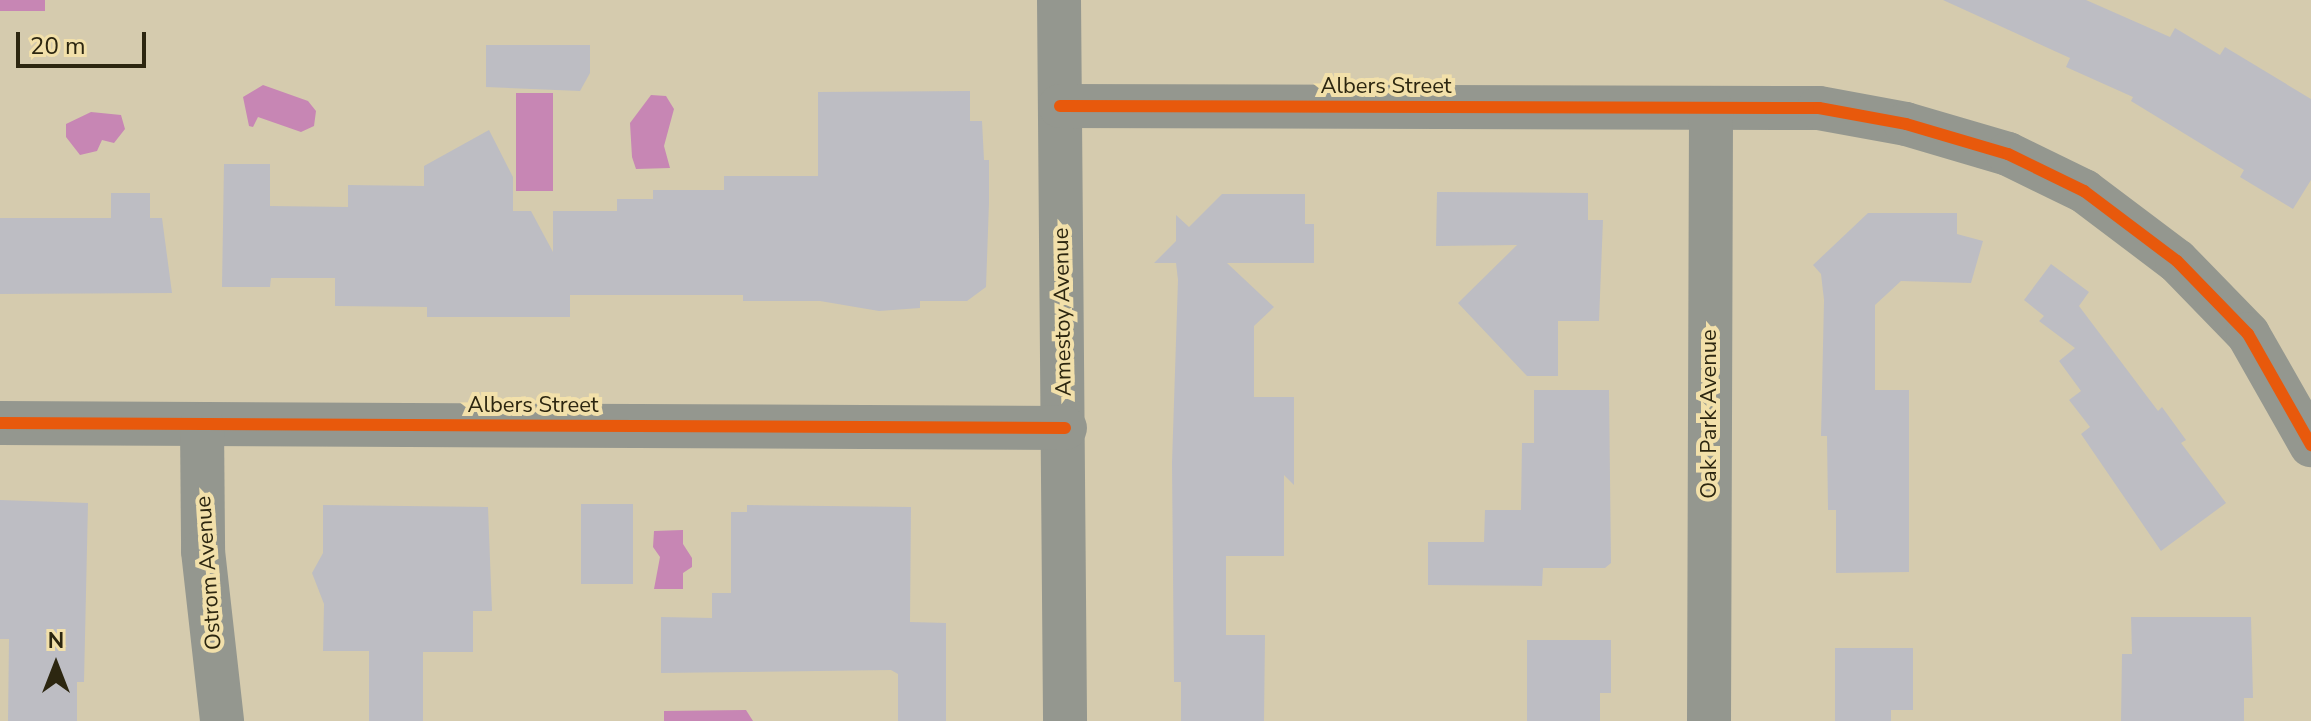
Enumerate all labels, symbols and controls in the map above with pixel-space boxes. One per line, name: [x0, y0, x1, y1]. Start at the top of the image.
scale bar: [20, 16, 150, 66]
text: 20 m: [30, 30, 86, 62]
street label: Albers Street: [1320, 74, 1452, 100]
street label: Amestoy Avenue: [1048, 228, 1078, 396]
street label: Oak Park Avenue: [1697, 329, 1723, 499]
street label: Albers Street: [467, 393, 599, 419]
street label: Ostrom Avenue: [190, 495, 228, 651]
north arrow: [16, 625, 96, 705]
text: N: [48, 626, 64, 656]

